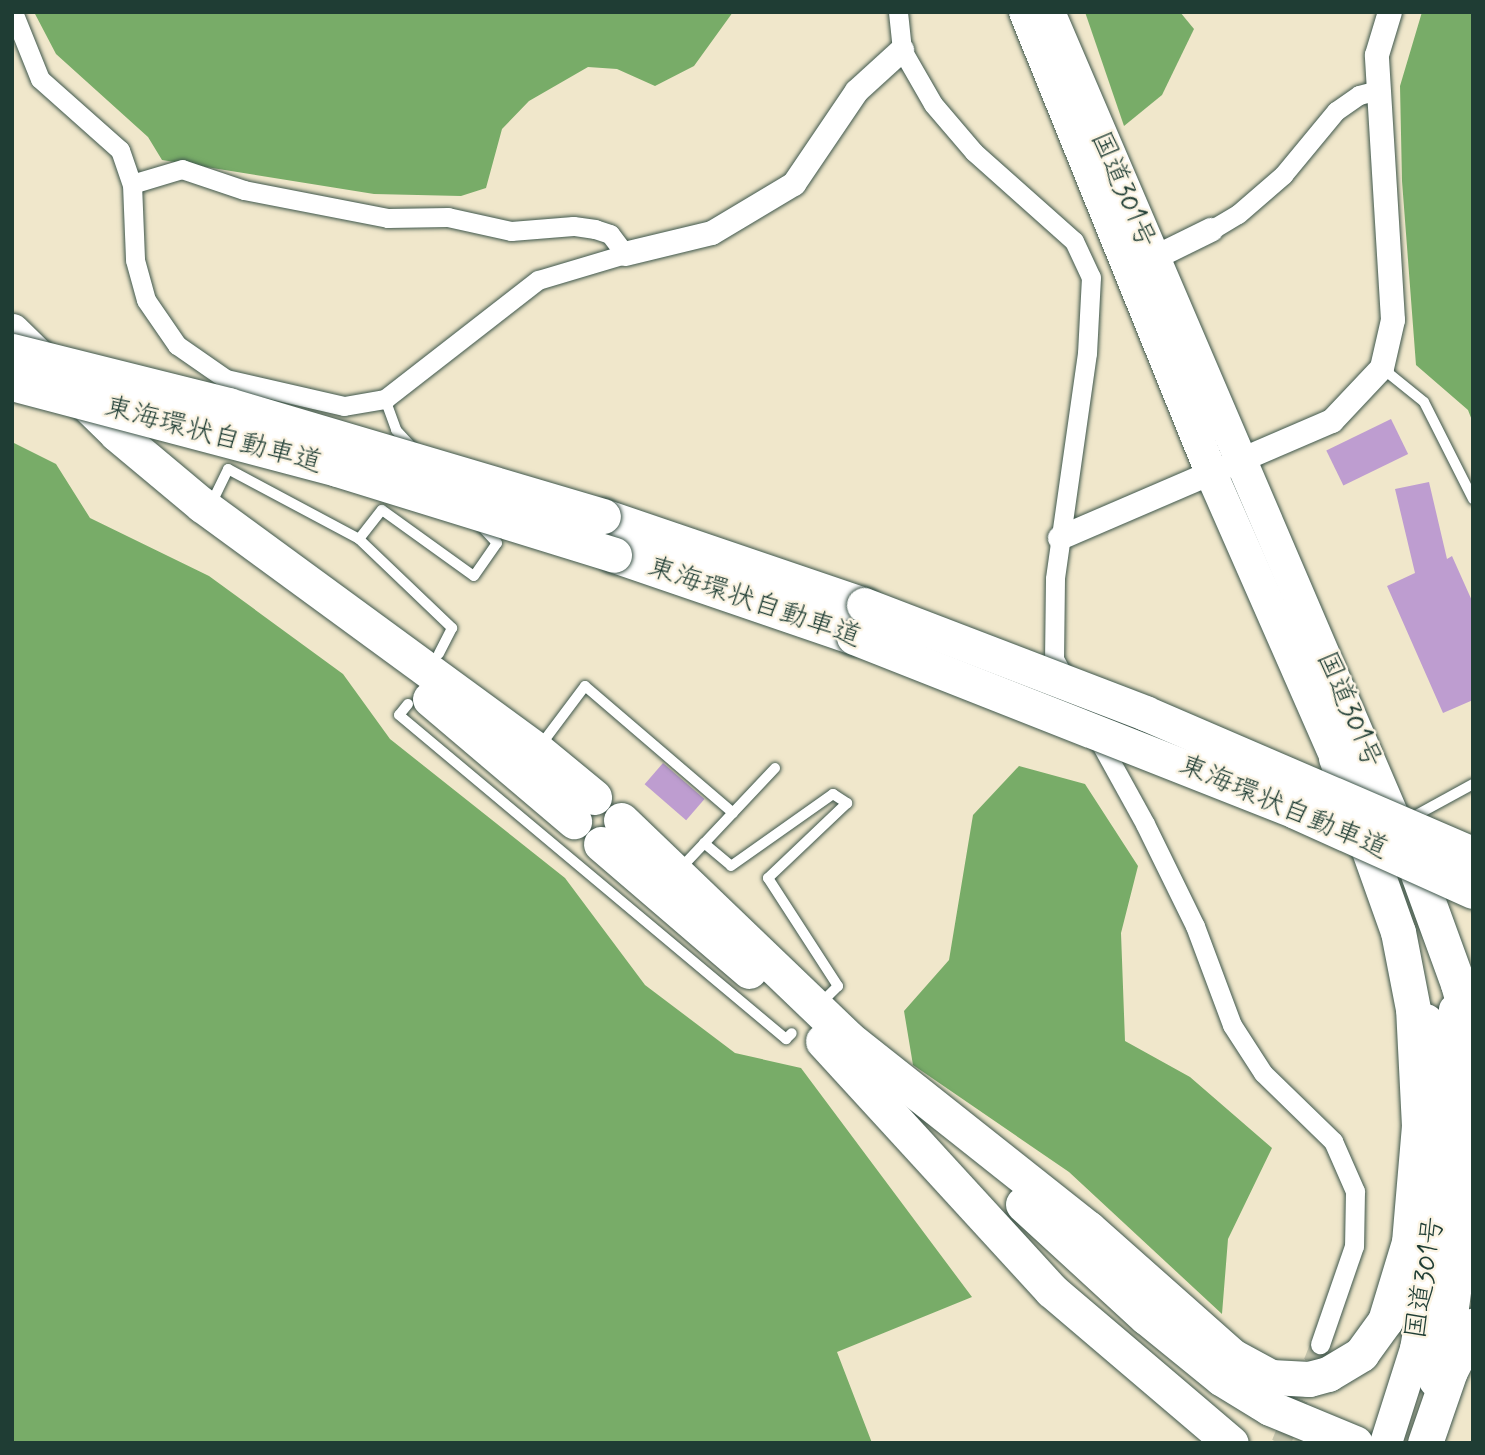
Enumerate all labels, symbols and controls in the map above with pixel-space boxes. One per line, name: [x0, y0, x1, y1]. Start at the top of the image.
street label: 国道301号: [1082, 127, 1162, 253]
street label: 東海環状自動車道: [100, 391, 326, 481]
street label: 東海環状自動車道: [643, 551, 865, 655]
street label: 国道301号: [1308, 647, 1388, 773]
street label: 東海環状自動車道: [1173, 749, 1393, 867]
street label: 国道301号: [1400, 1214, 1452, 1342]

